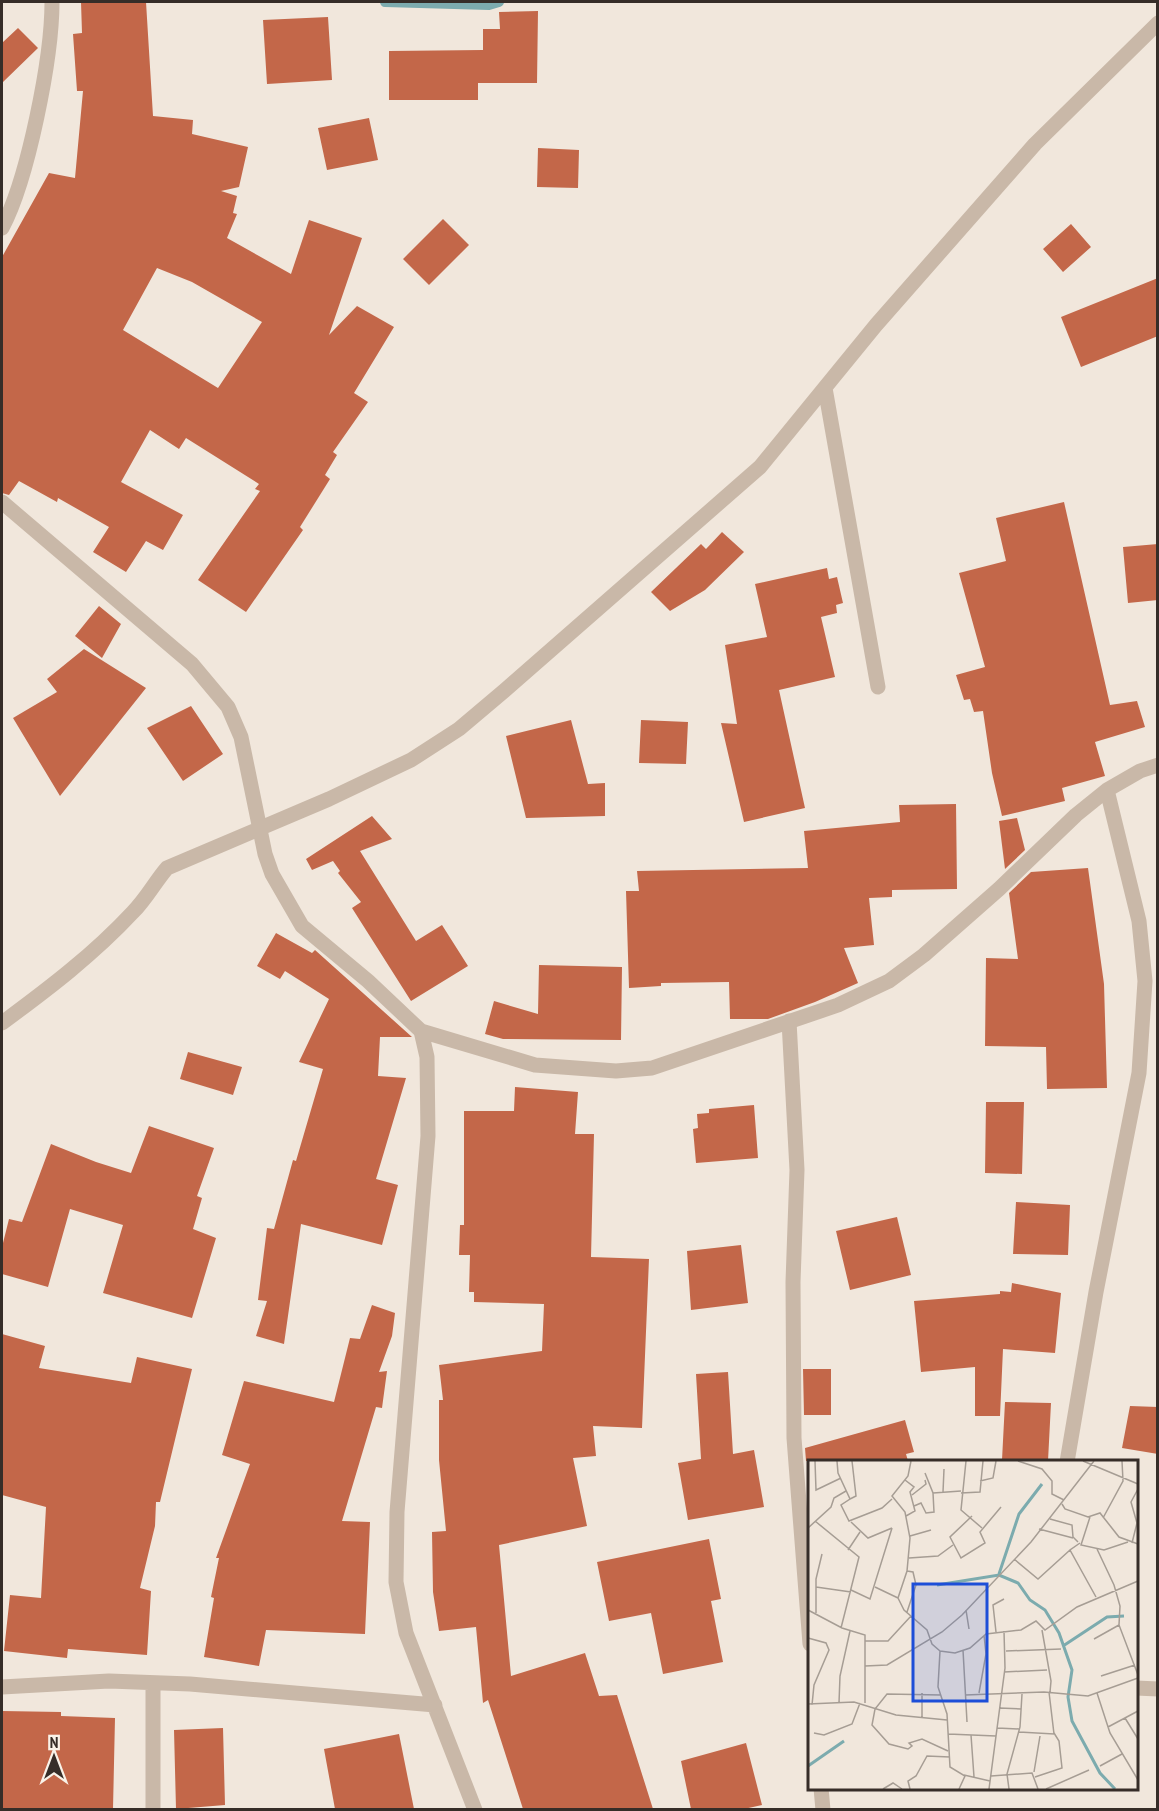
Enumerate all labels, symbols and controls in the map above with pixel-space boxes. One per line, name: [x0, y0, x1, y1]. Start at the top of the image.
inset map: [808, 1460, 1138, 1790]
north arrow: [24, 1727, 84, 1787]
text: N: [50, 1732, 58, 1752]

